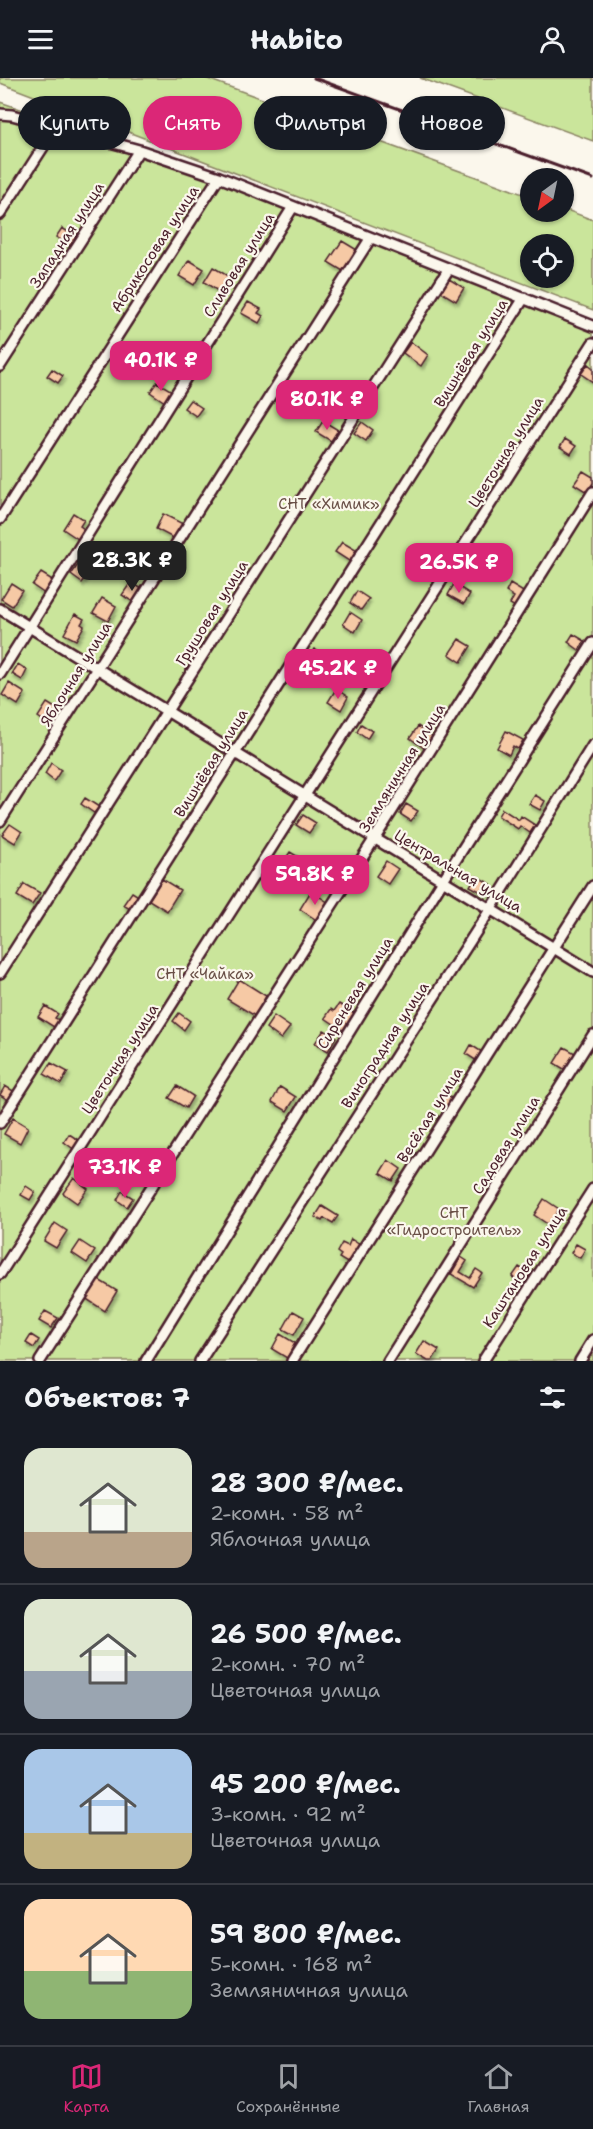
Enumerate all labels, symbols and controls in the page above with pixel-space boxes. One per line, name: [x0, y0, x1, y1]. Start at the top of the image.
text: Habito: [250, 21, 343, 58]
icon: menu: [24, 23, 57, 56]
icon: person: [536, 23, 569, 56]
chip: Купить: [18, 96, 131, 150]
chip: Снять: [143, 96, 242, 150]
chip: Фильтры: [254, 96, 387, 150]
chip: Новое: [399, 96, 505, 150]
north arrow: [520, 168, 574, 222]
map controls: [520, 168, 574, 288]
street label: Западная улица: [25, 178, 109, 292]
street label: Абрикосовая улица: [107, 181, 204, 316]
street label: Сливовая улица: [199, 208, 280, 321]
button: locate: [520, 234, 574, 288]
street label: Вишнёвая улица: [429, 294, 513, 411]
pin: 40.1K ₽: [106, 341, 216, 392]
text: 40.1K ₽: [124, 347, 198, 373]
pin: 80.1K ₽: [272, 380, 382, 431]
text: 80.1K ₽: [290, 386, 364, 412]
street label: Цветочная улица: [464, 392, 549, 511]
park label: СНТ «Химик»: [278, 494, 380, 514]
pin: 28.3K ₽: [77, 541, 187, 592]
pin: 26.5K ₽: [404, 543, 514, 594]
text: 28.3K ₽: [91, 547, 173, 573]
text: 26.5K ₽: [419, 549, 499, 575]
street label: Грушовая улица: [171, 556, 253, 670]
street label: Яблочная улица: [36, 617, 117, 730]
pin: 45.2K ₽: [283, 649, 393, 700]
text: 45.2K ₽: [298, 655, 378, 681]
street label: Земляничная улица: [354, 699, 450, 836]
street label: Вишнёвая улица: [169, 704, 253, 821]
street label: Центральная улица: [390, 825, 526, 917]
pin: 59.8K ₽: [260, 855, 370, 906]
text: 59.8K ₽: [275, 861, 355, 887]
street label: Сиреневая улица: [312, 933, 398, 1053]
park label: СНТ «Чайка»: [156, 964, 254, 984]
street label: Виноградная улица: [337, 977, 434, 1112]
street label: Цветочная улица: [77, 999, 164, 1118]
street label: Весёлая улица: [393, 1063, 468, 1167]
street label: Садовая улица: [468, 1091, 545, 1198]
pin: 73.1K ₽: [70, 1148, 180, 1199]
text: 73.1K ₽: [88, 1154, 162, 1180]
street label: Каштановая улица: [478, 1202, 572, 1332]
park label: СНТ «Гидростроитель»: [387, 1203, 521, 1240]
text: Объектов: 7: [24, 1380, 190, 1415]
icon: filters: [536, 1381, 569, 1414]
text: 28 300 ₽/мес.: [210, 1465, 404, 1500]
icon: home: [72, 1472, 144, 1544]
text: 2-комн. · 58 m²: [210, 1500, 364, 1526]
text: Яблочная улица: [210, 1526, 370, 1552]
text: 26 500 ₽/мес.: [210, 1616, 402, 1651]
icon: home: [72, 1623, 144, 1695]
text: 2-комн. · 70 m²: [210, 1651, 365, 1677]
text: Цветочная улица: [210, 1677, 380, 1703]
text: 45 200 ₽/мес.: [210, 1766, 401, 1801]
icon: home: [72, 1773, 144, 1845]
text: 3-комн. · 92 m²: [210, 1801, 366, 1827]
text: Цветочная улица: [210, 1827, 380, 1853]
text: 59 800 ₽/мес.: [210, 1916, 401, 1951]
icon: home: [72, 1923, 144, 1995]
text: 5-комн. · 168 m²: [210, 1951, 372, 1977]
text: Земляничная улица: [210, 1977, 408, 2003]
tab: Карта: [63, 2060, 109, 2117]
tab: Сохранённые: [236, 2060, 341, 2117]
tab: Главная: [468, 2060, 530, 2117]

